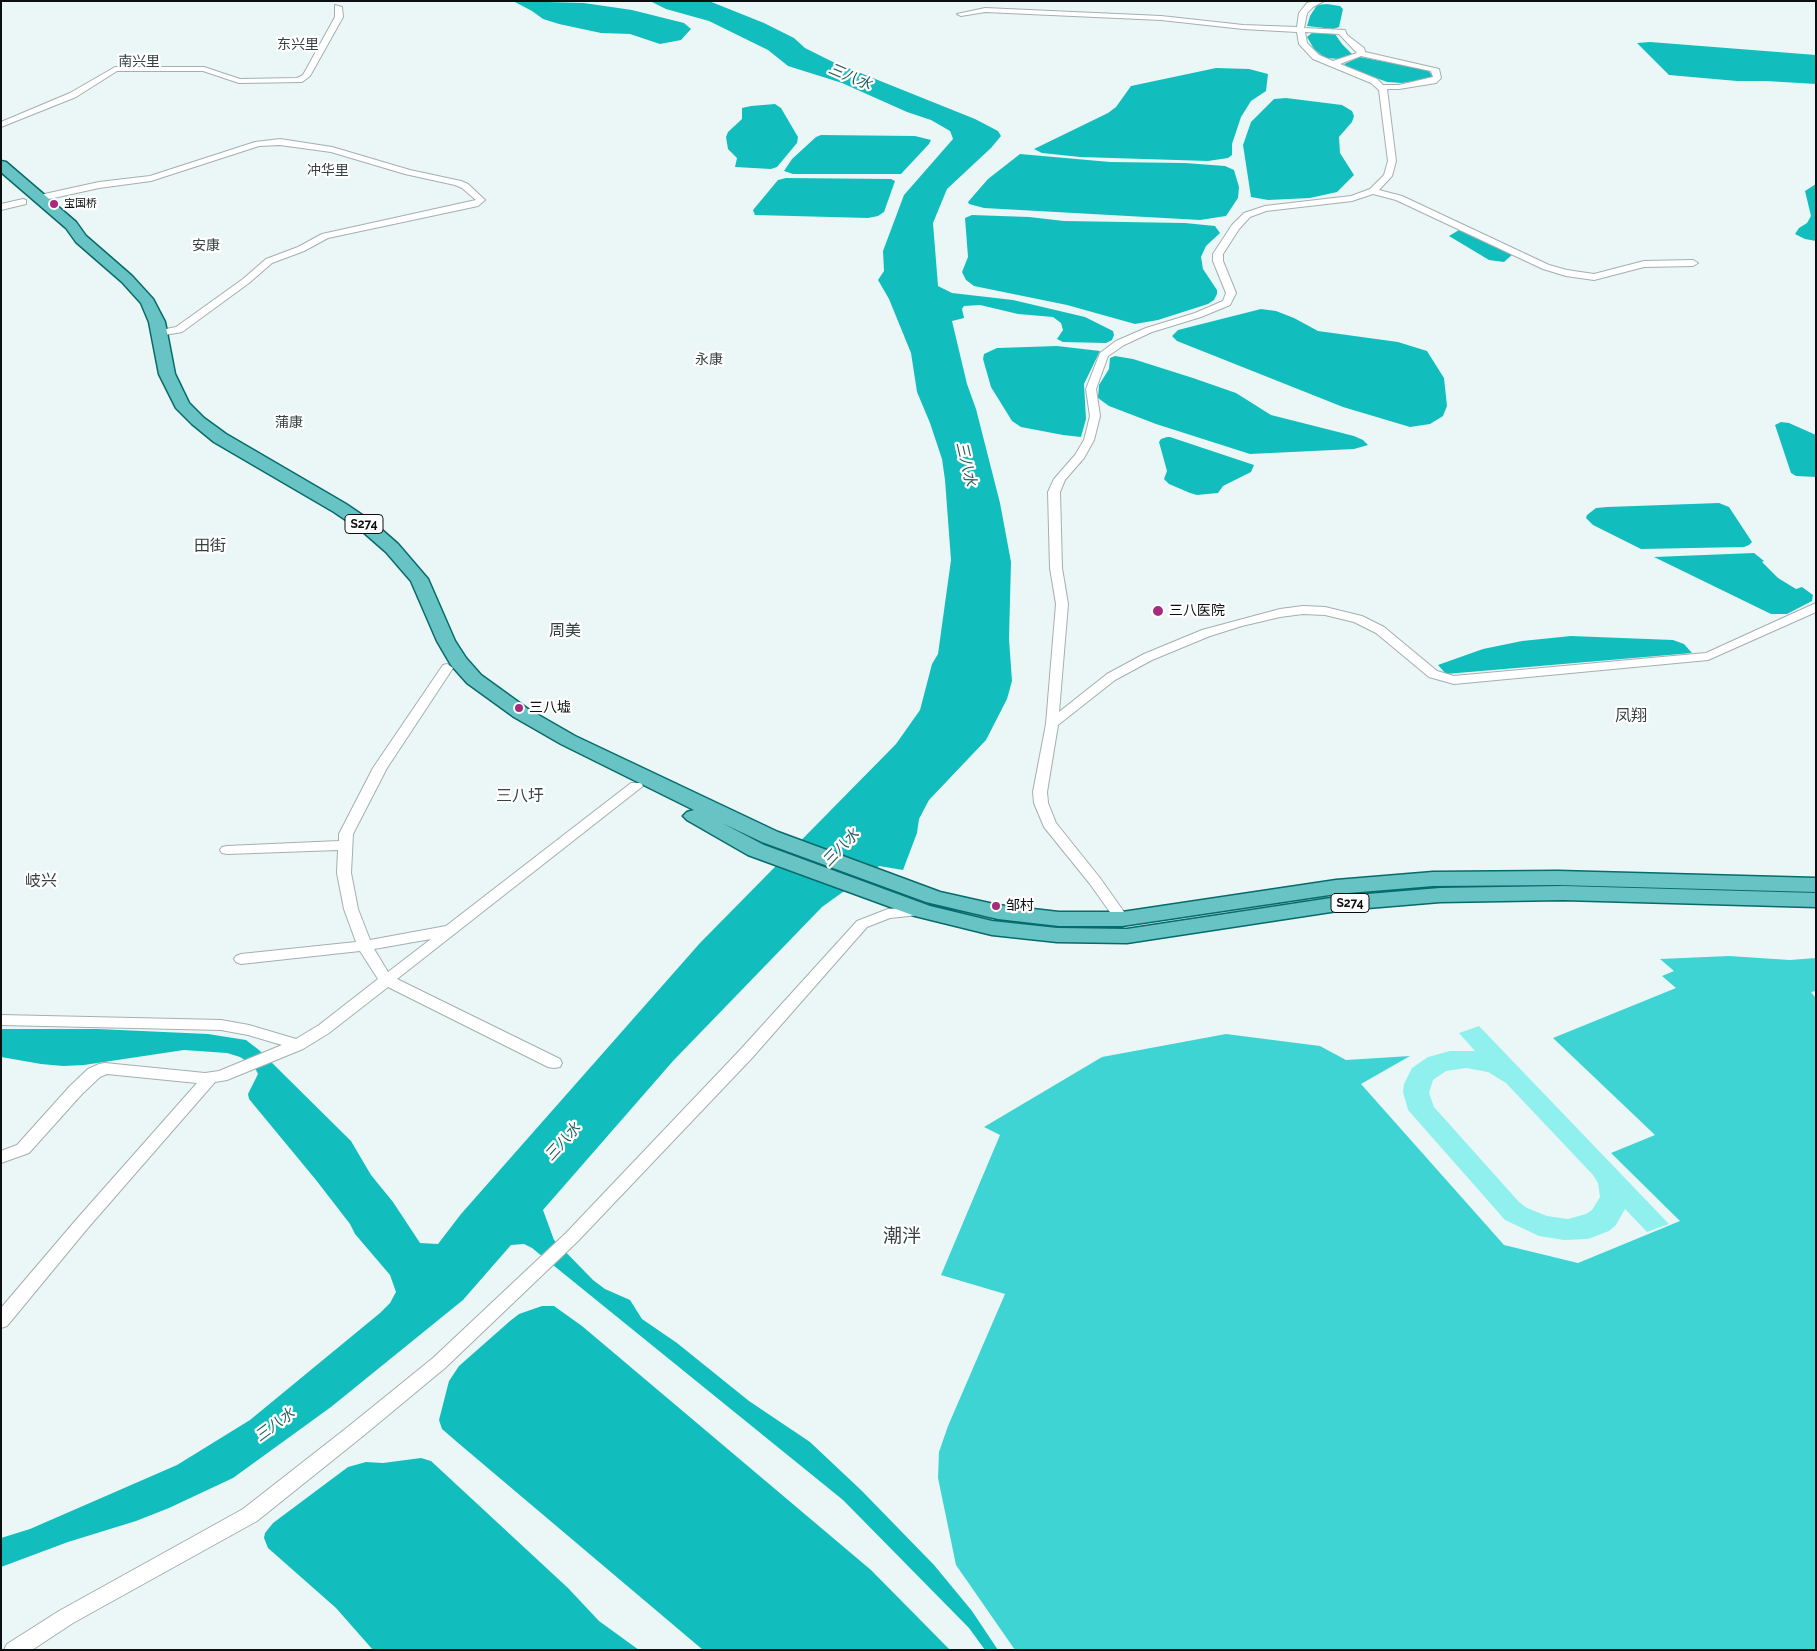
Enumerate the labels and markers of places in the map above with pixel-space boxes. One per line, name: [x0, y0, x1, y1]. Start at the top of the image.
place label: 宝国桥: [64, 197, 97, 211]
marker: 宝国桥: [48, 198, 60, 210]
place label: 三八医院: [1169, 603, 1225, 619]
marker: 三八医院: [1151, 604, 1165, 618]
place label: 三八墟: [529, 700, 571, 716]
marker: 三八墟: [513, 702, 525, 714]
place label: 邹村: [1006, 898, 1034, 914]
marker: 邹村: [990, 900, 1002, 912]

